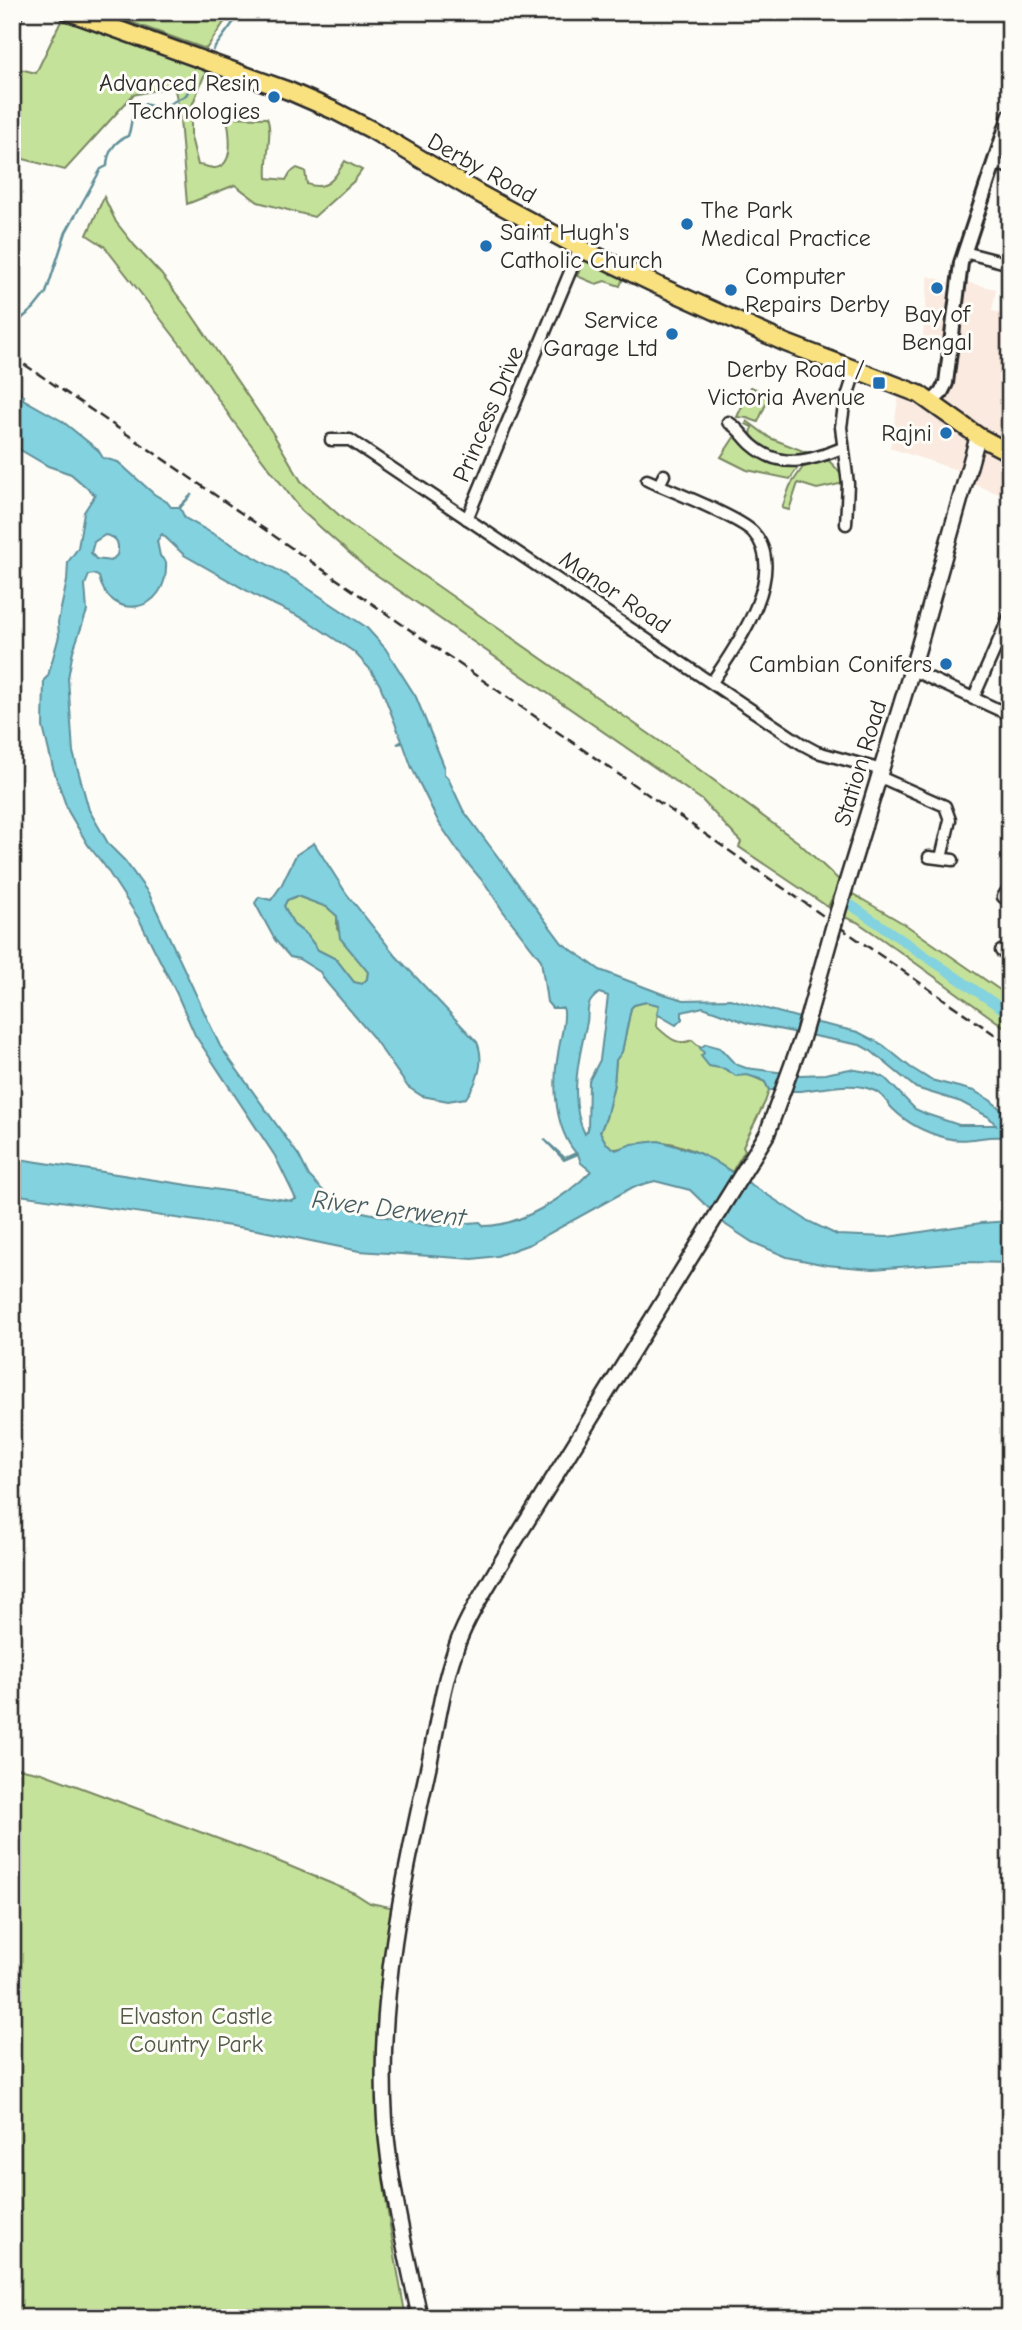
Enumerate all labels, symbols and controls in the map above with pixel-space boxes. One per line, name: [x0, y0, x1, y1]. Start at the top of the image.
place label: Advanced Resin Technologies: [99, 69, 260, 125]
marker: Advanced Resin Technologies: [266, 89, 282, 105]
street label: Derby Road: [423, 127, 541, 209]
place label: The Park Medical Practice: [701, 196, 871, 252]
marker: The Park Medical Practice: [679, 216, 695, 232]
place label: Saint Hugh's Catholic Church: [500, 218, 663, 274]
marker: Saint Hugh's Catholic Church: [478, 238, 494, 254]
place label: Computer Repairs Derby: [745, 262, 890, 318]
marker: Bay of Bengal: [929, 280, 945, 296]
marker: Computer Repairs Derby: [723, 282, 739, 298]
place label: Bay of Bengal: [902, 300, 972, 356]
place label: Service Garage Ltd: [543, 306, 658, 362]
marker: Service Garage Ltd: [664, 326, 680, 342]
street label: Princess Drive: [447, 342, 529, 486]
place label: Derby Road / Victoria Avenue: [708, 355, 865, 411]
marker: Derby Road / Victoria Avenue: [871, 375, 887, 391]
place label: Rajni: [881, 419, 932, 447]
marker: Rajni: [938, 425, 954, 441]
street label: Manor Road: [554, 545, 676, 639]
place label: Cambian Conifers: [749, 650, 932, 678]
marker: Cambian Conifers: [938, 656, 954, 672]
street label: Station Road: [828, 697, 892, 829]
water label: River Derwent: [310, 1185, 469, 1234]
park label: Elvaston Castle Country Park: [119, 2002, 273, 2058]

